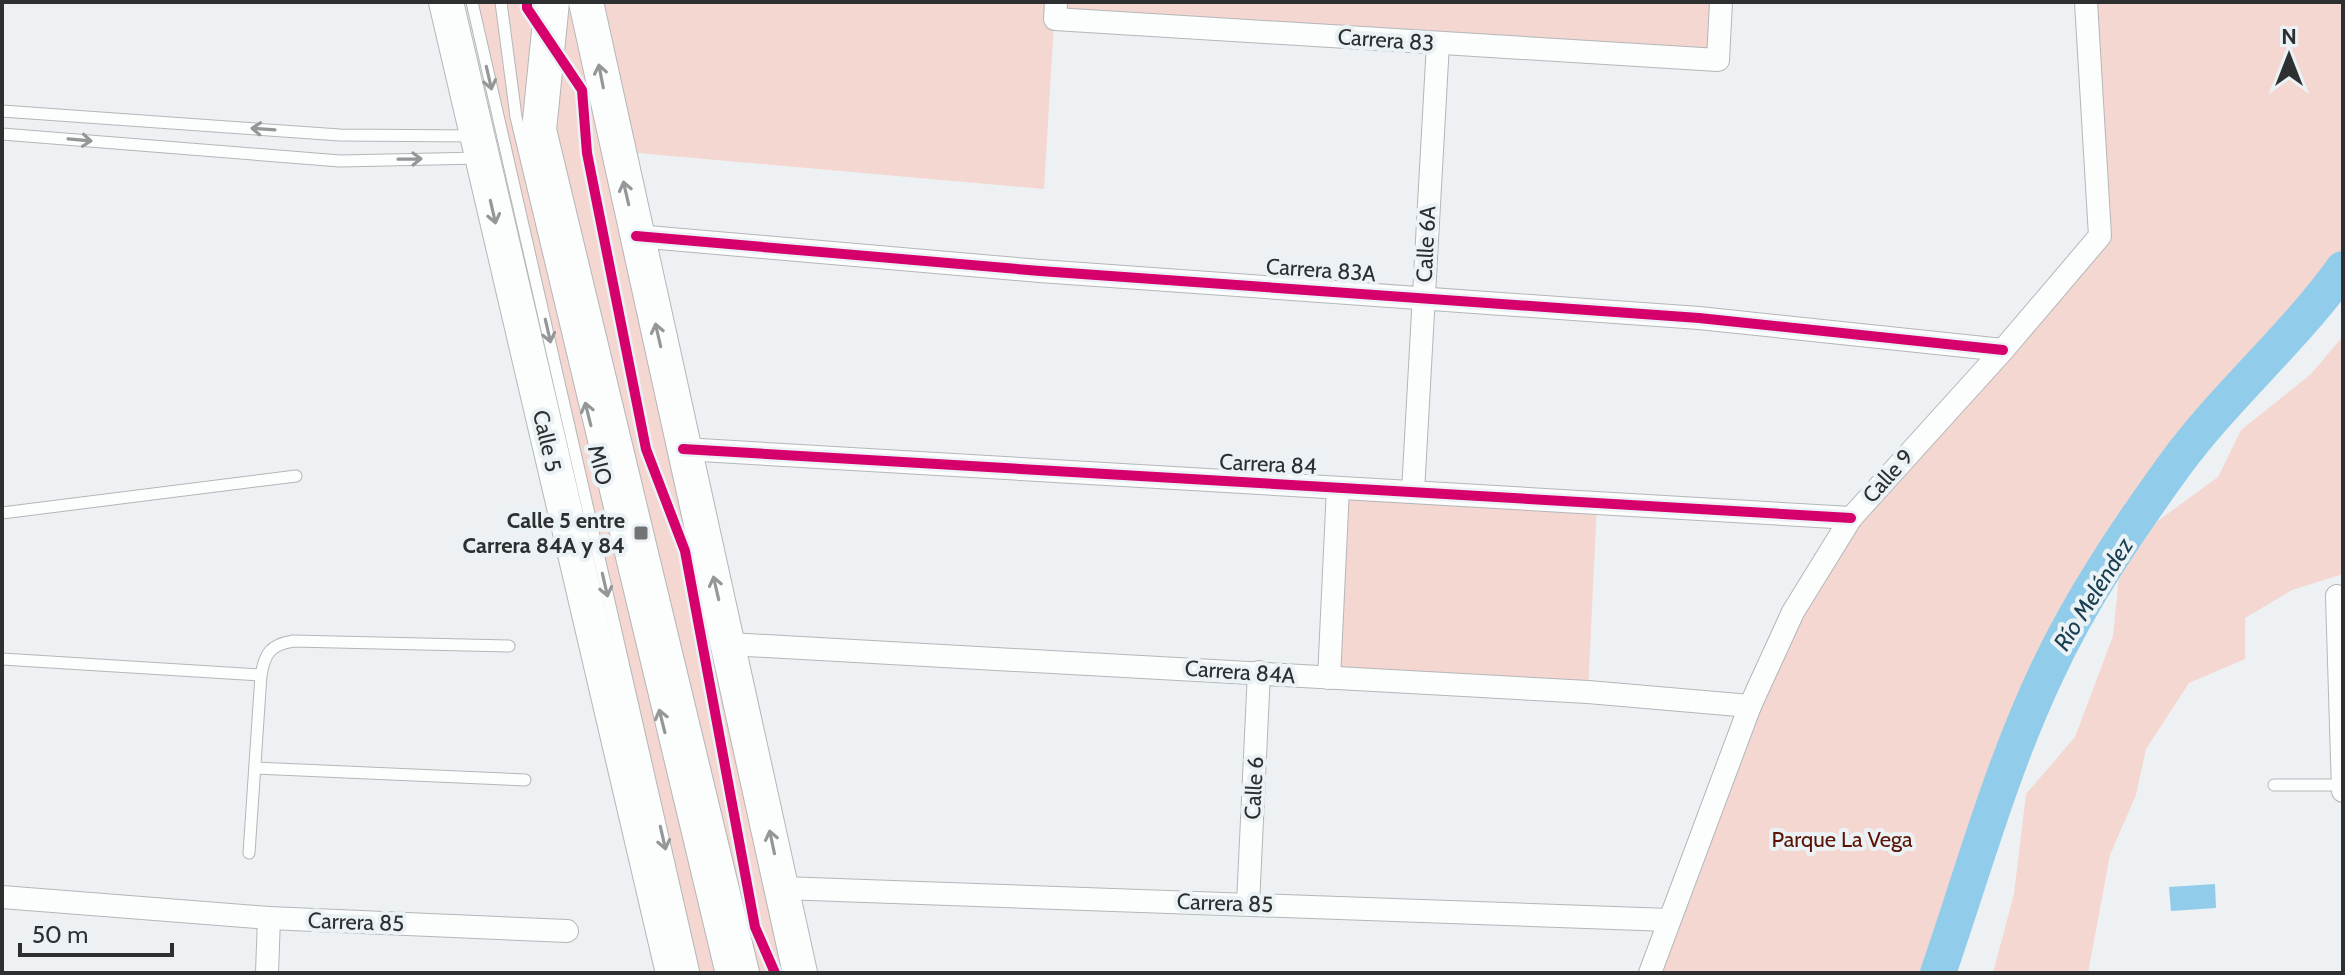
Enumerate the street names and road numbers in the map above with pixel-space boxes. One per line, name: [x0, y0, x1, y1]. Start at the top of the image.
street label: Carrera 83: [1337, 23, 1435, 57]
street label: Calle 6A: [1411, 205, 1442, 283]
street label: Carrera 83A: [1265, 253, 1377, 287]
street label: Calle 5: [527, 408, 567, 474]
street label: MIO: [582, 442, 618, 488]
street label: Calle 9: [1857, 444, 1919, 508]
street label: Carrera 84: [1219, 448, 1318, 480]
street label: Carrera 84A: [1184, 655, 1297, 689]
street label: Calle 6: [1239, 756, 1269, 820]
street label: Carrera 85: [1176, 888, 1274, 918]
street label: Carrera 85: [307, 907, 405, 937]

